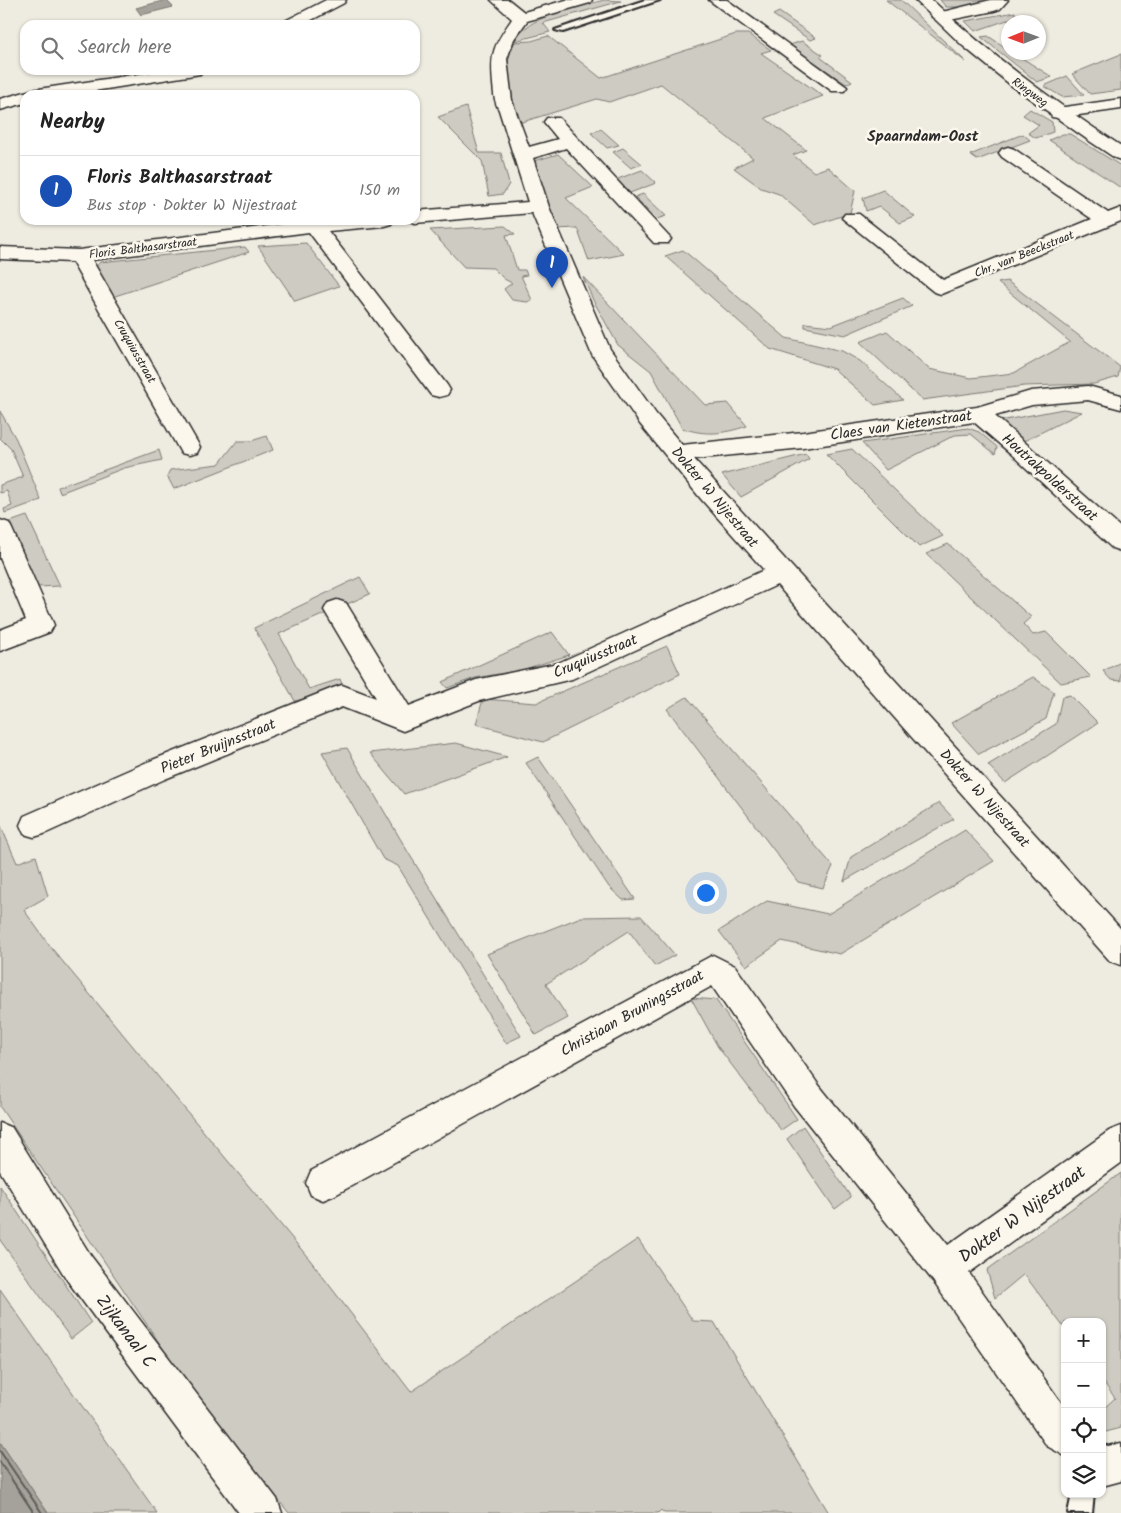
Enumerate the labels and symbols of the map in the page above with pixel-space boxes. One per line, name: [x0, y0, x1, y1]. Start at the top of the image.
north arrow: [1001, 15, 1046, 60]
street label: Ringweg: [1007, 73, 1052, 112]
district label: Spaarndam-Oost: [867, 125, 979, 149]
street label: Chr. van Beeckstraat: [971, 226, 1077, 283]
street label: Floris Balthasarstraat: [88, 232, 198, 265]
pin: 1: [536, 247, 568, 288]
street label: Cruquiusstraat: [108, 315, 161, 387]
street label: Claes van Kietenstraat: [829, 404, 974, 448]
street label: Houtrakpolderstraat: [996, 428, 1103, 528]
street label: Dokter W Nijestraat: [665, 442, 764, 554]
street label: Cruquiusstraat: [549, 628, 642, 685]
street label: Pieter Bruijnsstraat: [157, 713, 280, 781]
street label: Dokter W Nijestraat: [933, 744, 1035, 854]
your location: [693, 880, 719, 906]
street label: Christiaan Bruningsstraat: [556, 964, 709, 1063]
street label: Dokter W Nijestraat: [953, 1158, 1093, 1271]
street label: Zijkanaal C: [87, 1289, 162, 1375]

